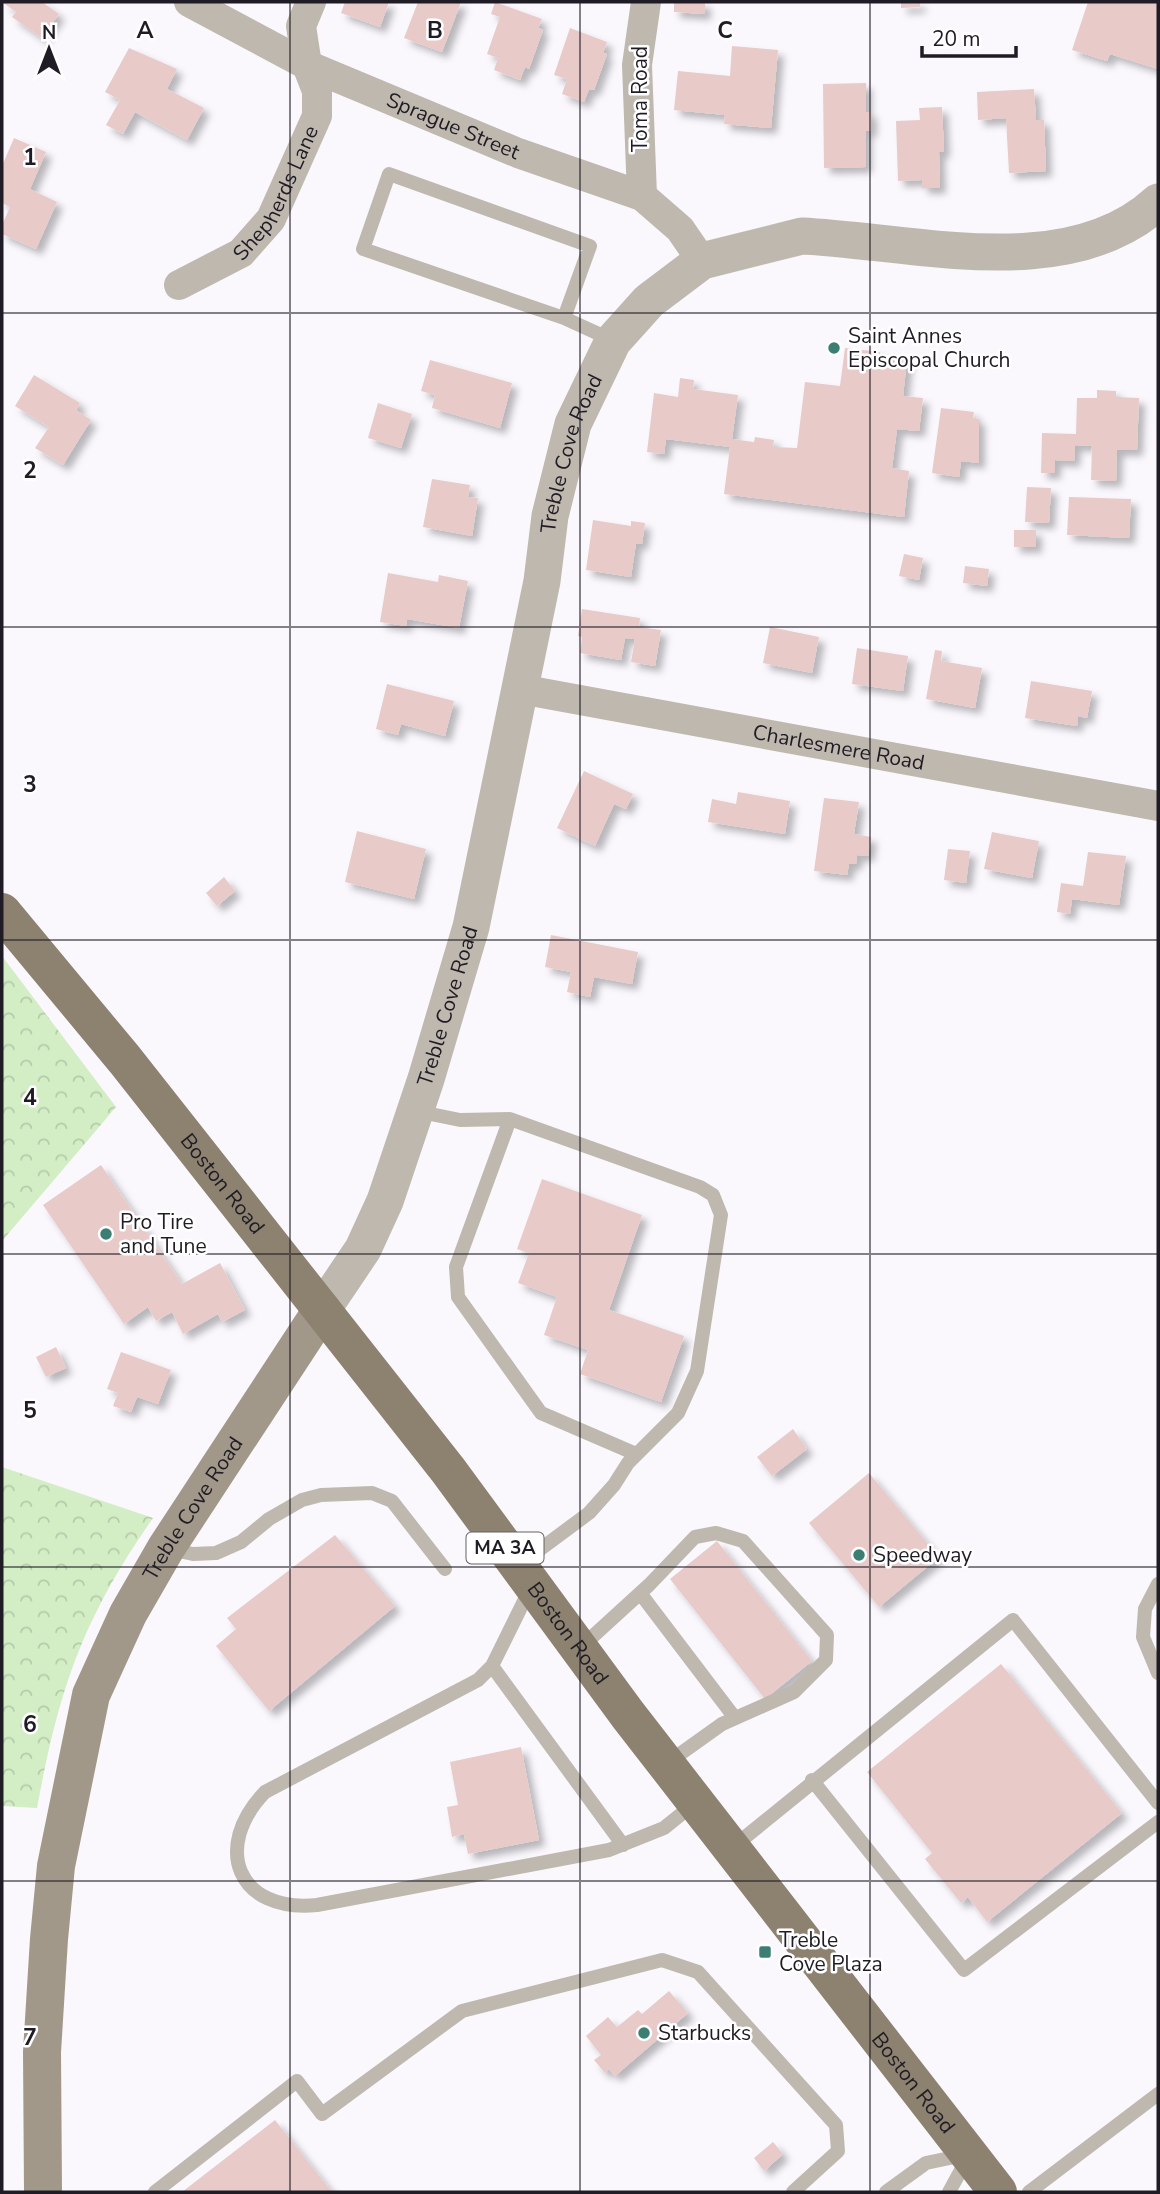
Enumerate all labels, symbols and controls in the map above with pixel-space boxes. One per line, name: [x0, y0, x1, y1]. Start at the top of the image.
north arrow: [14, 14, 84, 84]
scale bar: [922, 14, 1016, 58]
text: A: [136, 15, 154, 46]
text: B: [427, 15, 443, 46]
text: C: [717, 15, 733, 46]
text: N: [42, 20, 56, 46]
text: 20 m: [932, 25, 981, 53]
street label: Toma Road: [626, 46, 654, 152]
street label: Sprague Street: [382, 86, 524, 166]
street label: Shepherds Lane: [227, 121, 325, 267]
text: 1: [23, 142, 37, 173]
place label: Saint Annes Episcopal Church: [848, 322, 1011, 374]
marker: Saint Annes Episcopal Church: [826, 340, 842, 356]
street label: Treble Cove Road: [534, 369, 609, 535]
text: 2: [23, 455, 37, 486]
street label: Charlesmere Road: [750, 718, 927, 777]
text: 3: [23, 769, 37, 800]
street label: Treble Cove Road: [411, 923, 485, 1090]
text: 4: [23, 1082, 37, 1113]
street label: Boston Road: [174, 1128, 271, 1240]
place label: Pro Tire and Tune: [120, 1208, 207, 1260]
marker: Pro Tire and Tune: [98, 1226, 114, 1242]
text: 5: [23, 1395, 37, 1426]
street label: Treble Cove Road: [136, 1431, 249, 1585]
road number: MA 3A: [466, 1532, 544, 1564]
place label: Speedway: [873, 1541, 972, 1569]
marker: Speedway: [851, 1547, 867, 1563]
street label: Boston Road: [521, 1576, 615, 1690]
text: 6: [23, 1709, 37, 1740]
place label: Treble Cove Plaza: [779, 1926, 883, 1978]
marker: Treble Cove Plaza: [757, 1944, 773, 1960]
place label: Starbucks: [658, 2019, 751, 2047]
text: 7: [23, 2022, 37, 2053]
marker: Starbucks: [636, 2025, 652, 2041]
street label: Boston Road: [865, 2026, 962, 2139]

